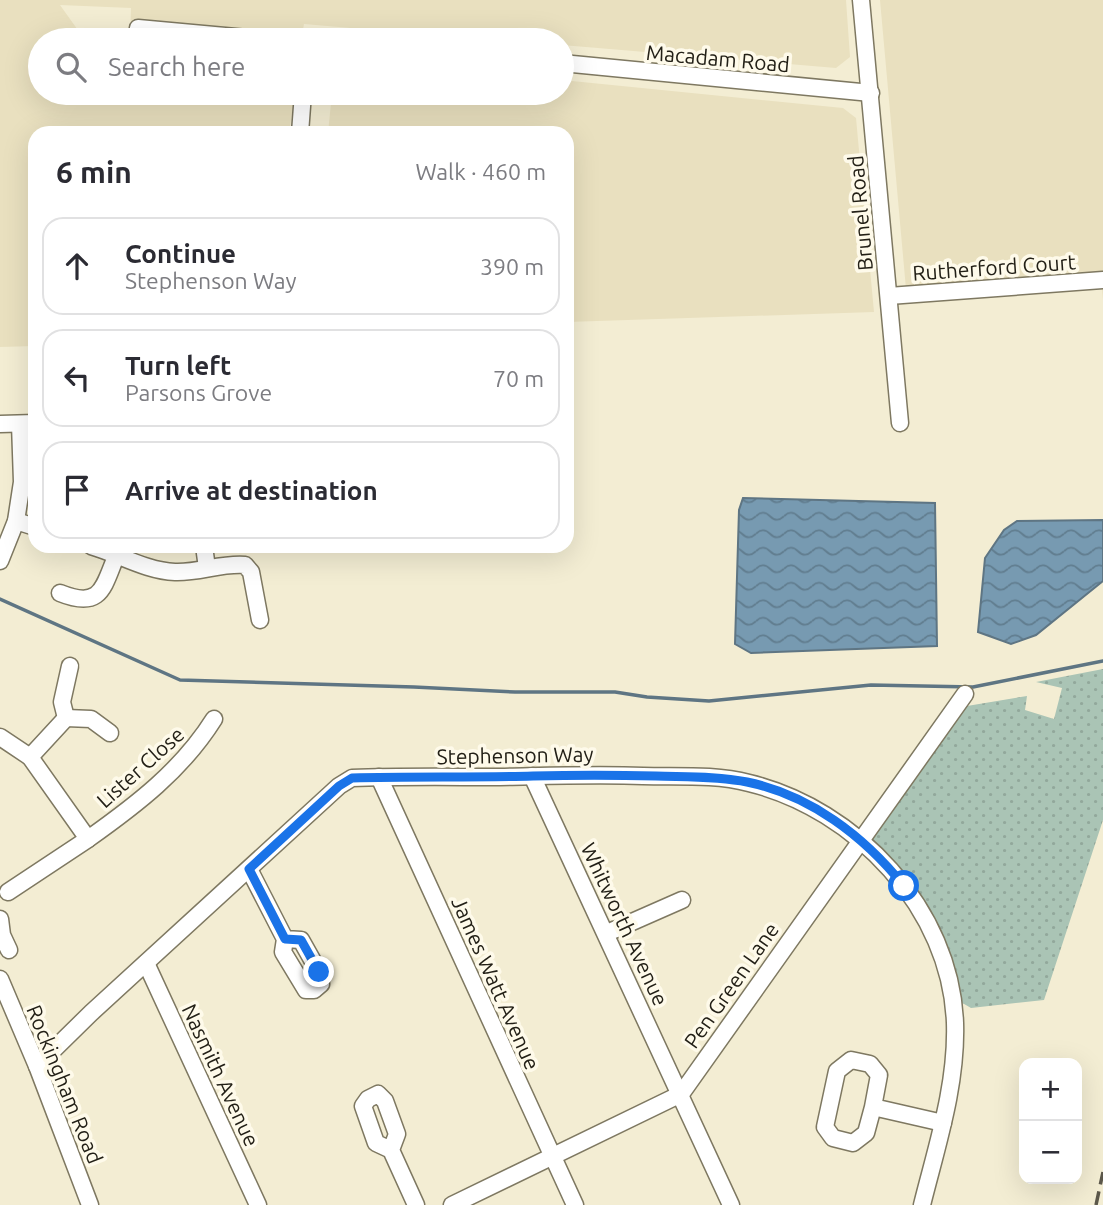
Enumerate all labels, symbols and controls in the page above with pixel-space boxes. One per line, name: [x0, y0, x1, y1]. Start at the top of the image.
search box: [28, 28, 574, 105]
street label: Macadam Road: [645, 40, 791, 76]
icon: search: [52, 48, 90, 86]
text: Search here: [108, 52, 245, 81]
street label: Brunel Road: [843, 154, 877, 272]
text: 6 min: [56, 155, 132, 189]
text: Walk · 460 m: [415, 159, 546, 184]
text: Continue: [125, 239, 236, 268]
icon: ahead: [58, 247, 96, 285]
street label: Rutherford Court: [912, 249, 1076, 285]
text: 390 m: [480, 254, 544, 279]
text: Stephenson Way: [125, 268, 297, 293]
text: Turn left: [125, 351, 231, 380]
icon: left: [58, 359, 96, 397]
text: 70 m: [493, 366, 544, 391]
text: Parsons Grove: [125, 380, 272, 405]
icon: arrive: [58, 471, 96, 509]
text: Arrive at destination: [125, 476, 378, 505]
street label: Lister Close: [92, 722, 188, 812]
street label: Stephenson Way: [436, 742, 594, 768]
street label: Whitworth Avenue: [577, 839, 673, 1009]
route start: [888, 870, 919, 901]
street label: James Watt Avenue: [447, 893, 545, 1073]
street label: Pen Green Lane: [679, 918, 783, 1052]
route end: [303, 956, 334, 987]
street label: Nasmith Avenue: [178, 1000, 264, 1150]
street label: Rockingham Road: [22, 1001, 108, 1167]
map controls: [1019, 1058, 1082, 1184]
button: +: [1019, 1058, 1082, 1121]
button: −: [1019, 1121, 1082, 1184]

